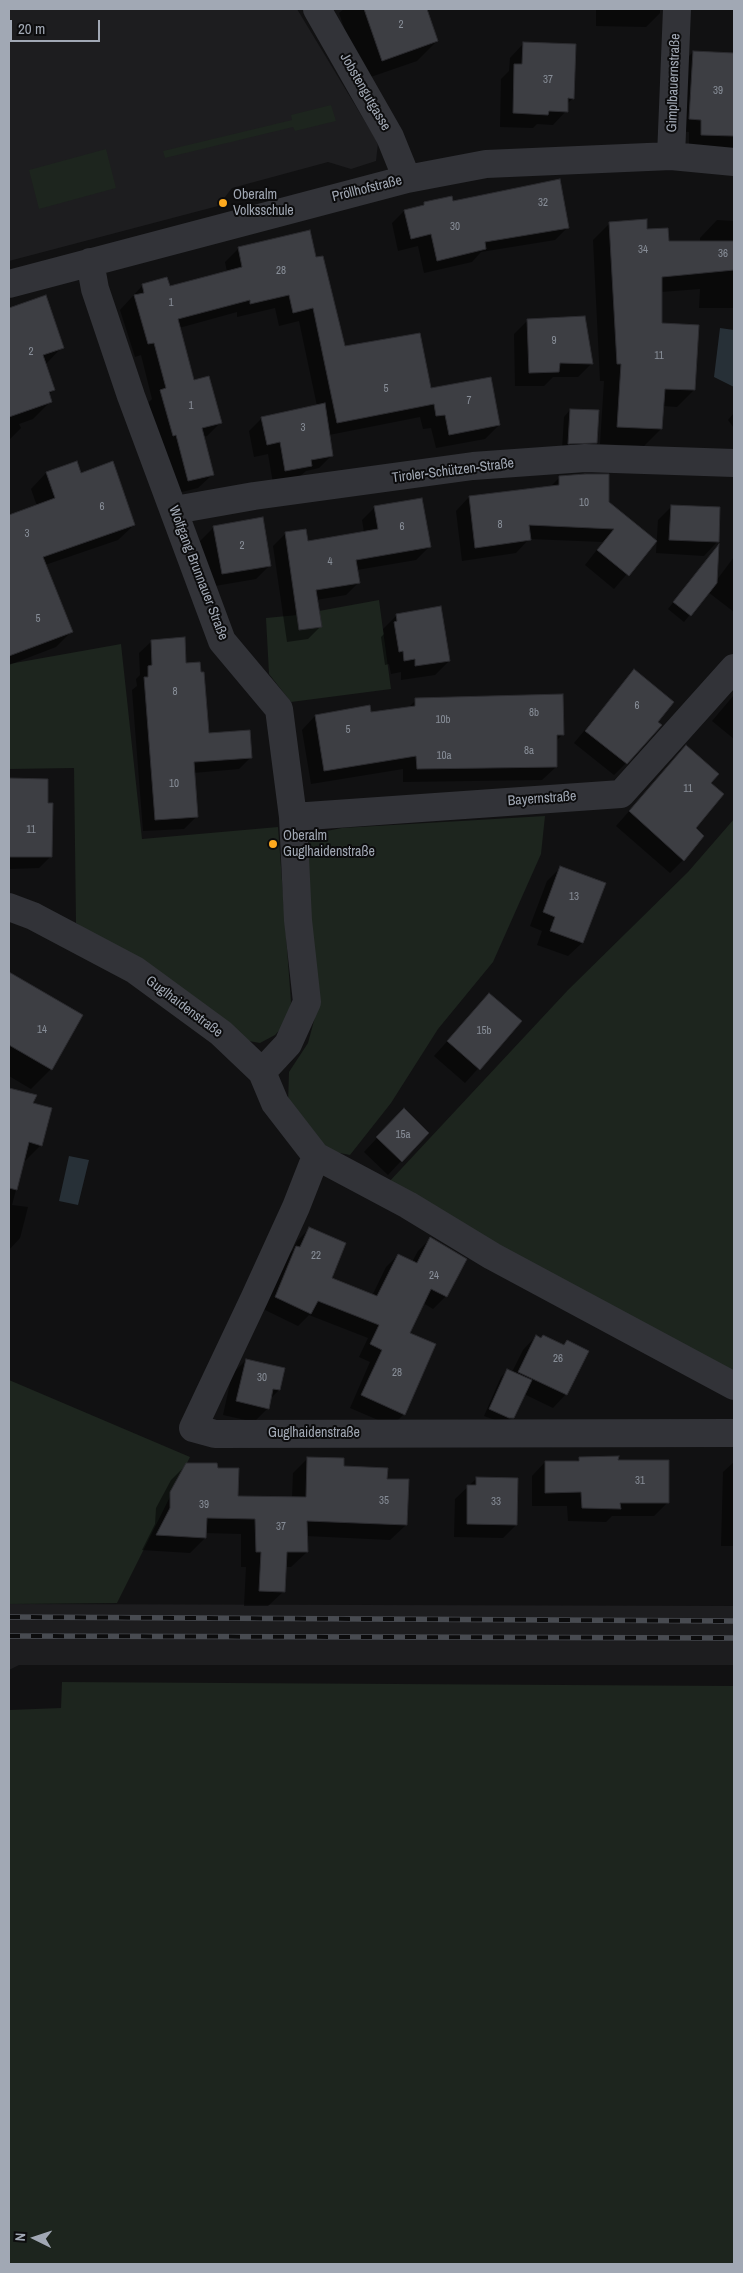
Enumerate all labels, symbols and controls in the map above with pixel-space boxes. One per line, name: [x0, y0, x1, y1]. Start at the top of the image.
scale bar: [12, 10, 102, 42]
text: 20 m: [18, 18, 45, 39]
house number: 2: [398, 18, 404, 32]
street label: Gimplbauernstraße: [664, 33, 684, 133]
street label: Jobstengutgasse: [336, 50, 394, 134]
house number: 37: [543, 73, 553, 87]
house number: 39: [713, 84, 723, 98]
street label: Pröllhofstraße: [330, 172, 404, 206]
place label: Oberalm Volksschule: [233, 187, 294, 220]
house number: 32: [538, 196, 548, 210]
marker: Oberalm Volksschule: [217, 197, 229, 209]
house number: 30: [450, 220, 460, 234]
house number: 34: [638, 243, 648, 257]
house number: 36: [718, 247, 728, 261]
house number: 28: [276, 264, 286, 278]
house number: 1: [168, 296, 174, 310]
house number: 9: [551, 334, 557, 348]
house number: 2: [28, 345, 34, 359]
house number: 11: [654, 349, 664, 363]
house number: 5: [383, 382, 389, 396]
house number: 7: [466, 394, 472, 408]
house number: 1: [188, 399, 194, 413]
house number: 3: [300, 421, 306, 435]
street label: Tiroler-Schützen-Straße: [391, 455, 515, 487]
house number: 10: [579, 496, 589, 510]
house number: 6: [99, 500, 105, 514]
street label: Wolfgang Brunnauer Straße: [165, 503, 231, 643]
house number: 8: [497, 518, 503, 532]
house number: 6: [399, 520, 405, 534]
house number: 3: [24, 527, 30, 541]
house number: 2: [239, 539, 245, 553]
house number: 4: [327, 555, 333, 569]
house number: 5: [35, 612, 41, 626]
house number: 8: [172, 685, 178, 699]
house number: 6: [634, 699, 640, 713]
house number: 8b: [529, 706, 539, 720]
house number: 10b: [435, 713, 451, 727]
house number: 5: [345, 723, 351, 737]
house number: 8a: [524, 744, 534, 758]
house number: 10a: [436, 749, 452, 763]
house number: 10: [169, 777, 179, 791]
house number: 11: [683, 782, 693, 796]
street label: Bayernstraße: [507, 788, 577, 810]
house number: 11: [26, 823, 36, 837]
place label: Oberalm Guglhaidenstraße: [283, 828, 375, 860]
marker: Oberalm Guglhaidenstraße: [267, 838, 279, 850]
house number: 13: [569, 890, 579, 904]
street label: Guglhaidenstraße: [142, 973, 226, 1041]
house number: 14: [37, 1023, 47, 1037]
house number: 15b: [476, 1024, 492, 1038]
house number: 15a: [395, 1128, 411, 1142]
house number: 22: [311, 1249, 321, 1263]
house number: 24: [429, 1269, 439, 1283]
house number: 26: [553, 1352, 563, 1366]
house number: 28: [392, 1366, 402, 1380]
house number: 30: [257, 1371, 267, 1385]
street label: Guglhaidenstraße: [268, 1425, 360, 1441]
house number: 31: [635, 1474, 645, 1488]
house number: 35: [379, 1494, 389, 1508]
house number: 33: [491, 1495, 501, 1509]
house number: 39: [199, 1498, 209, 1512]
house number: 37: [276, 1520, 286, 1534]
north arrow: [10, 2213, 60, 2263]
text: N: [11, 2232, 29, 2242]

